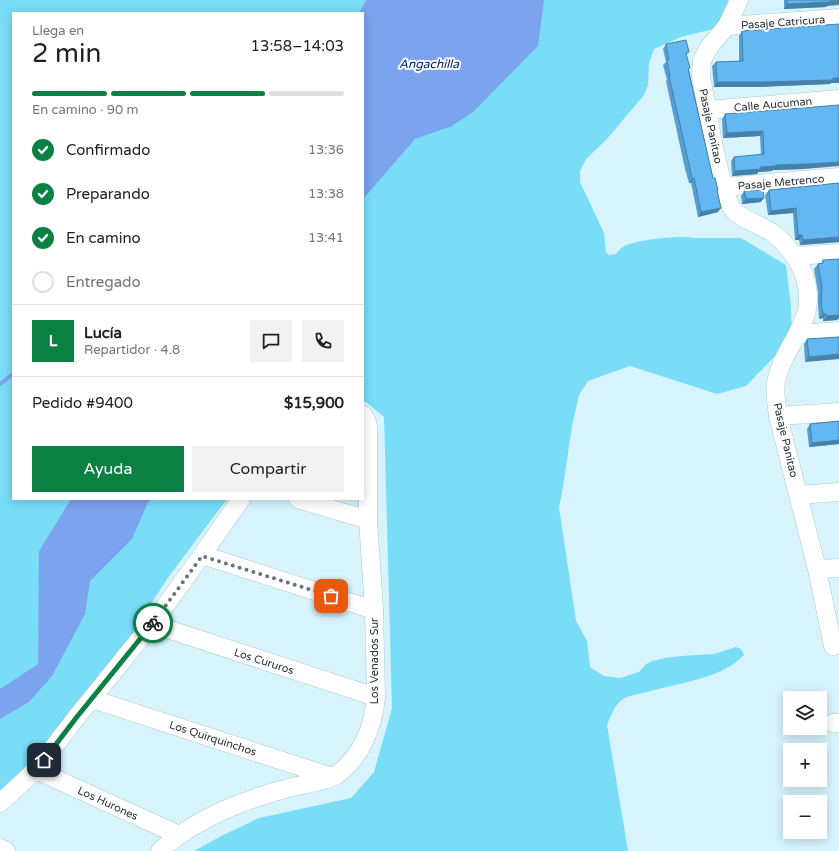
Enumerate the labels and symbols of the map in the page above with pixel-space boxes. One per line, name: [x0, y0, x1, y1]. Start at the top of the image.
street label: Pasaje Catricura: [740, 13, 826, 32]
water label: Angachilla: [399, 57, 459, 71]
street label: Pasaje Panitao: [696, 87, 725, 165]
street label: Calle Aucuman: [733, 95, 813, 114]
street label: Pasaje Metrenco: [737, 172, 825, 193]
street label: Pasaje Panitao: [771, 401, 801, 479]
pin: [314, 579, 348, 613]
courier: [133, 603, 173, 643]
street label: Los Venados Sur: [368, 617, 381, 704]
street label: Los Cururos: [232, 646, 295, 677]
street label: Los Quirquinchos: [168, 718, 258, 759]
pin: [27, 743, 61, 777]
street label: Los Hurones: [76, 784, 140, 823]

